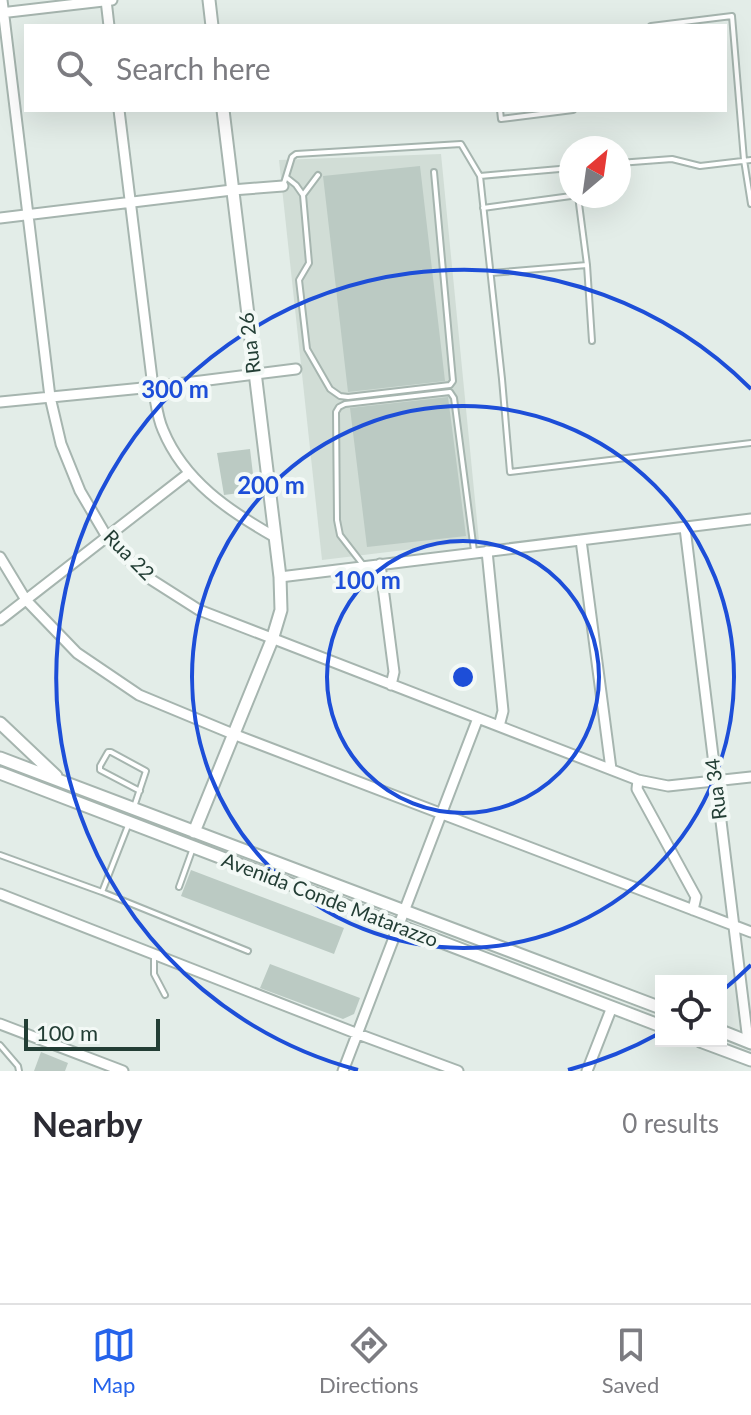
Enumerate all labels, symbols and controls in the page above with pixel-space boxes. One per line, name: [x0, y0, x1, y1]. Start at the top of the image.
search box: [24, 24, 727, 112]
icon: search: [52, 46, 96, 90]
text: Search here: [116, 50, 271, 86]
north arrow: [559, 136, 631, 208]
street label: Rua 26: [233, 311, 265, 375]
text: 300 m: [141, 374, 209, 403]
text: 200 m: [237, 470, 305, 499]
street label: Rua 22: [99, 524, 160, 585]
text: 100 m: [333, 565, 401, 594]
centre of rings: [449, 663, 477, 691]
street label: Rua 34: [699, 757, 731, 821]
street label: Avenida Conde Matarazzo: [219, 847, 442, 951]
map controls: [655, 975, 727, 1047]
button: locate: [655, 975, 727, 1047]
scale bar: [24, 1015, 160, 1051]
text: 100 m: [36, 1019, 98, 1046]
text: Nearby: [32, 1103, 143, 1144]
text: 0 results: [622, 1107, 719, 1139]
tab: Map: [92, 1323, 136, 1398]
tab: Directions: [319, 1323, 418, 1398]
tab: Saved: [602, 1323, 659, 1398]

